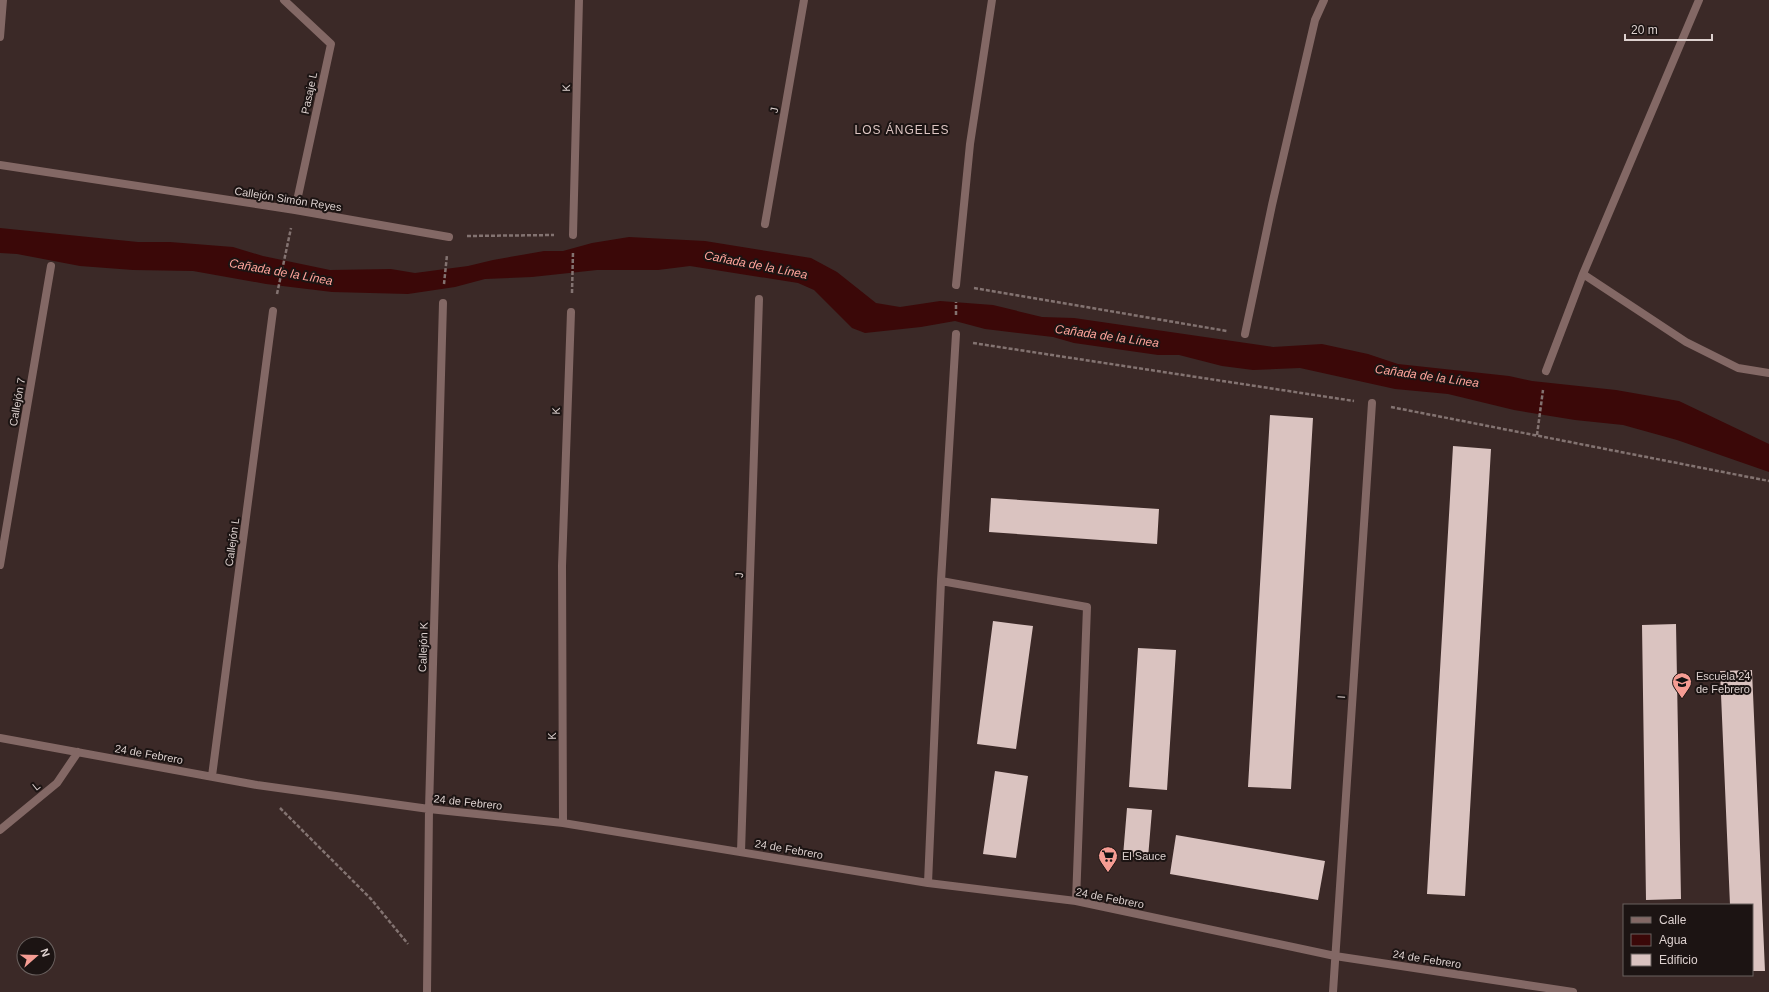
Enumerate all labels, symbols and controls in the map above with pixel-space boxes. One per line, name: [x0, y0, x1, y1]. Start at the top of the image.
scale bar: [1625, 16, 1712, 42]
text: 20 m: [1631, 23, 1658, 37]
street label: Pasaje L: [299, 71, 319, 115]
street label: K: [560, 84, 572, 92]
street label: J: [768, 106, 780, 114]
district label: LOS ÁNGELES: [854, 122, 950, 137]
street label: Callejón Simón Reyes: [234, 185, 343, 213]
water label: Cañada de la Línea: [703, 248, 809, 282]
water label: Cañada de la Línea: [228, 256, 334, 288]
water label: Cañada de la Línea: [1054, 322, 1160, 350]
water label: Cañada de la Línea: [1374, 362, 1480, 390]
street label: Callejón 7: [7, 377, 27, 427]
street label: K: [550, 406, 562, 415]
street label: Callejón L: [223, 517, 241, 567]
street label: J: [733, 572, 745, 578]
street label: Callejón K: [416, 621, 430, 672]
place label: Escuela 24 de Febrero: [1696, 670, 1750, 695]
school or university icon: Escuela 24 de Febrero: [1671, 671, 1693, 699]
street label: I: [1335, 695, 1347, 699]
street label: K: [546, 732, 558, 740]
street label: 24 de Febrero: [114, 742, 184, 766]
street label: L: [30, 779, 42, 793]
street label: 24 de Febrero: [433, 792, 503, 812]
street label: 24 de Febrero: [754, 837, 824, 861]
supermarket icon: El Sauce: [1097, 845, 1119, 873]
place label: El Sauce: [1122, 850, 1166, 862]
street label: 24 de Febrero: [1075, 886, 1145, 910]
legend: [1623, 904, 1753, 976]
text: Calle: [1659, 913, 1687, 927]
text: Agua: [1659, 933, 1687, 947]
north arrow: [16, 936, 56, 976]
text: N: [38, 947, 52, 958]
street label: 24 de Febrero: [1392, 948, 1462, 970]
text: Edificio: [1659, 953, 1698, 967]

